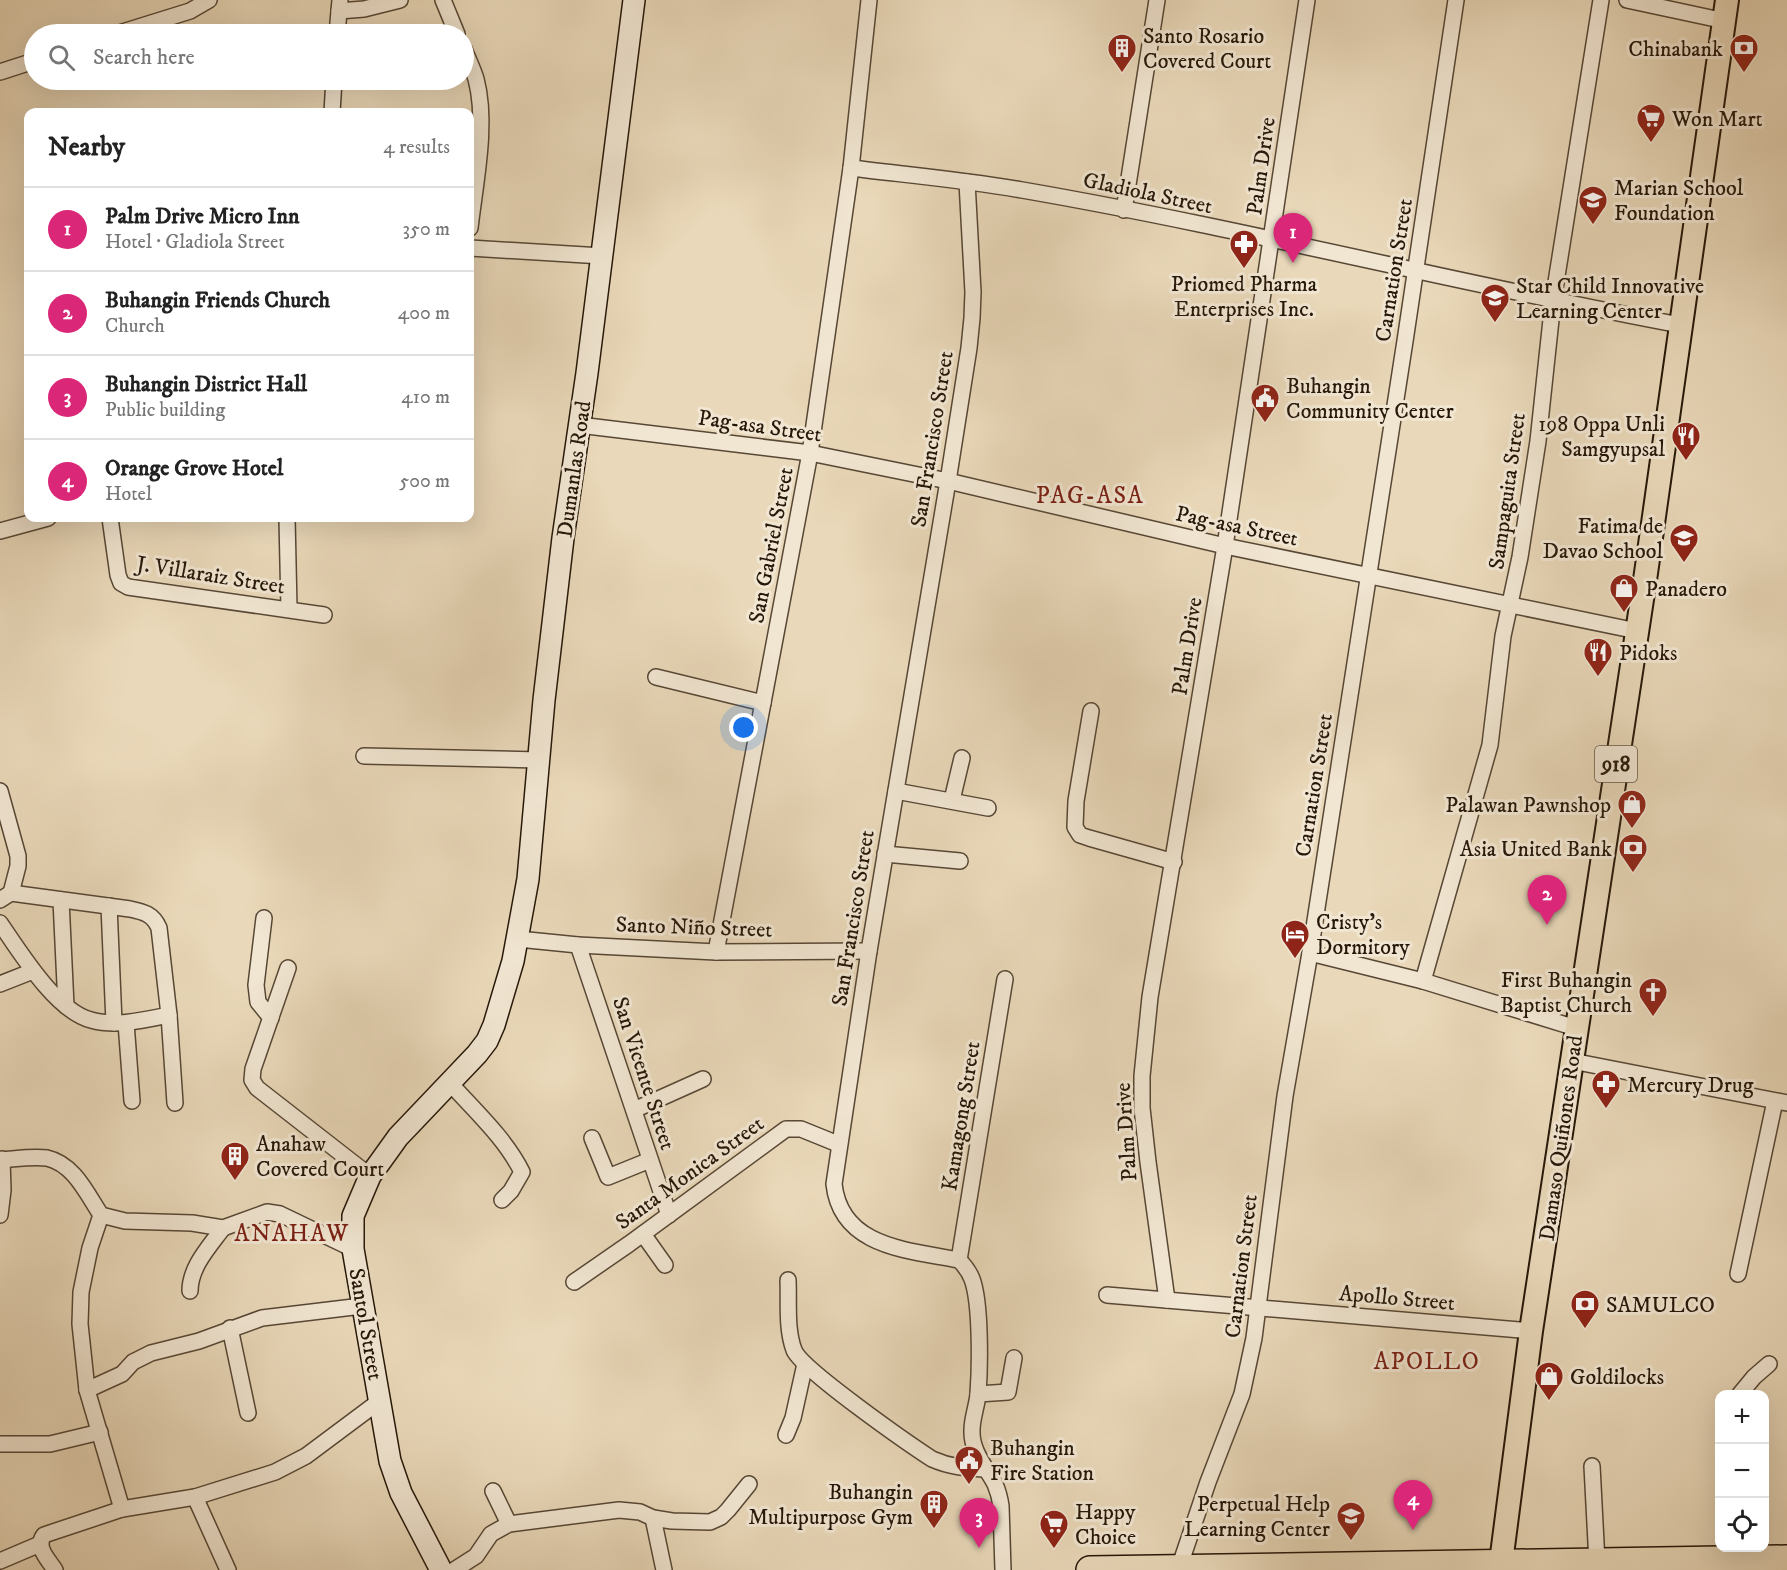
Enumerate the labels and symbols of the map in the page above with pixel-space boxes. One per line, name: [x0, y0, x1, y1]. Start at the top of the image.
place label: Santo Rosario Covered Court: [1143, 23, 1271, 75]
building icon: Santo Rosario Covered Court: [1106, 32, 1138, 74]
bank icon: Chinabank: [1728, 32, 1760, 74]
place label: Chinabank: [1628, 36, 1723, 63]
supermarket icon: Won Mart: [1635, 102, 1667, 144]
place label: Won Mart: [1671, 106, 1763, 133]
street label: Palm Drive: [1241, 115, 1282, 217]
street label: Gladiola Street: [1081, 167, 1215, 220]
place label: Marian School Foundation: [1614, 175, 1744, 227]
school or university icon: Marian School Foundation: [1577, 184, 1609, 226]
street label: Carnation Street: [1370, 197, 1419, 344]
pin: 1: [1274, 214, 1312, 263]
pharmacy icon: Priomed Pharma Enterprises Inc.: [1228, 228, 1260, 270]
place label: Priomed Pharma Enterprises Inc.: [1171, 271, 1318, 323]
place label: Star Child Innovative Learning Center: [1516, 273, 1704, 325]
school or university icon: Star Child Innovative Learning Center: [1479, 282, 1511, 324]
street label: San Francisco Street: [905, 349, 960, 529]
place label: Buhangin Community Center: [1286, 373, 1454, 425]
public building icon: Buhangin Community Center: [1249, 382, 1281, 424]
street label: Dumanlas Road: [552, 399, 597, 539]
street label: Pag-asa Street: [696, 404, 823, 449]
street label: Sampaguita Street: [1483, 411, 1532, 571]
place label: 198 Oppa Unli Samgyupsal: [1538, 411, 1665, 463]
restaurant icon: 198 Oppa Unli Samgyupsal: [1670, 420, 1702, 462]
street label: San Gabriel Street: [743, 465, 800, 626]
district label: PAG-ASA: [1036, 481, 1144, 511]
street label: Pag-asa Street: [1173, 500, 1300, 553]
place label: Fatima de Davao School: [1542, 513, 1663, 565]
school or university icon: Fatima de Davao School: [1668, 522, 1700, 564]
street label: J. Villaraiz Street: [133, 550, 287, 601]
shop icon: Panadero: [1608, 572, 1640, 614]
place label: Panadero: [1645, 576, 1727, 603]
street label: Palm Drive: [1166, 595, 1209, 697]
restaurant icon: Pidoks: [1582, 636, 1614, 678]
place label: Pidoks: [1619, 640, 1677, 667]
street label: Carnation Street: [1290, 712, 1339, 859]
your location: [729, 713, 758, 742]
road number: 918: [1595, 746, 1637, 782]
shop icon: Palawan Pawnshop: [1616, 788, 1648, 830]
place label: Palawan Pawnshop: [1445, 792, 1611, 819]
street label: San Francisco Street: [826, 828, 881, 1008]
bank icon: Asia United Bank: [1617, 832, 1649, 874]
place label: Asia United Bank: [1460, 836, 1612, 863]
pin: 2: [1528, 876, 1566, 925]
place label: Cristy's Dormitory: [1316, 909, 1410, 961]
street label: Santo Niño Street: [615, 911, 773, 944]
hotel icon: Cristy's Dormitory: [1279, 918, 1311, 960]
place label: First Buhangin Baptist Church: [1500, 967, 1633, 1019]
church icon: First Buhangin Baptist Church: [1637, 976, 1669, 1018]
street label: San Vicente Street: [606, 993, 681, 1153]
street label: Damaso Quiñones Road: [1534, 1034, 1589, 1243]
street label: Kamagong Street: [936, 1040, 987, 1193]
pharmacy icon: Mercury Drug: [1590, 1068, 1622, 1110]
place label: Mercury Drug: [1627, 1072, 1754, 1099]
street label: Palm Drive: [1110, 1082, 1143, 1182]
street label: Santa Monica Street: [611, 1110, 769, 1236]
place label: Anahaw Covered Court: [256, 1131, 384, 1183]
building icon: Anahaw Covered Court: [219, 1140, 251, 1182]
street label: Carnation Street: [1219, 1193, 1264, 1340]
district label: ANAHAW: [234, 1219, 350, 1249]
street label: Santol Street: [342, 1266, 389, 1382]
street label: Apollo Street: [1338, 1280, 1456, 1317]
bank icon: SAMULCO: [1569, 1288, 1601, 1330]
place label: SAMULCO: [1606, 1292, 1715, 1319]
district label: APOLLO: [1374, 1347, 1480, 1377]
shop icon: Goldilocks: [1533, 1360, 1565, 1402]
place label: Goldilocks: [1570, 1364, 1664, 1391]
place label: Buhangin Fire Station: [990, 1435, 1095, 1487]
public building icon: Buhangin Fire Station: [953, 1444, 985, 1486]
place label: Buhangin Multipurpose Gym: [748, 1479, 913, 1531]
pin: 4: [1394, 1480, 1432, 1530]
building icon: Buhangin Multipurpose Gym: [918, 1488, 950, 1530]
place label: Perpetual Help Learning Center: [1184, 1491, 1331, 1543]
pin: 3: [960, 1498, 998, 1548]
place label: Happy Choice: [1075, 1499, 1136, 1551]
school or university icon: Perpetual Help Learning Center: [1335, 1500, 1367, 1542]
supermarket icon: Happy Choice: [1038, 1508, 1070, 1550]

